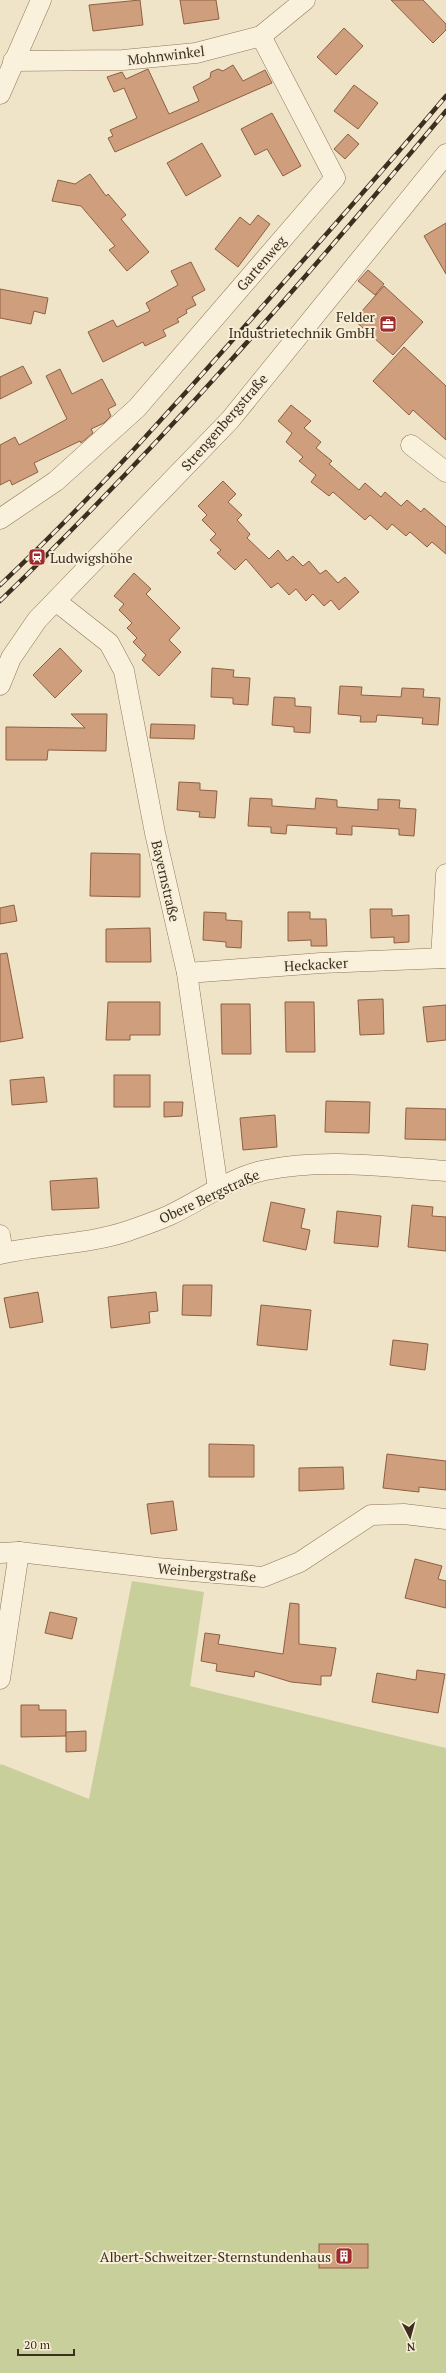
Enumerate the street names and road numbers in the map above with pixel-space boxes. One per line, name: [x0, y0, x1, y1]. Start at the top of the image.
street label: Mohnwinkel: [126, 41, 206, 69]
street label: Gartenweg: [232, 231, 291, 295]
street label: Strengenbergstraße: [176, 369, 272, 475]
street label: Bayernstraße: [147, 838, 185, 924]
street label: Heckacker: [284, 953, 349, 975]
street label: Obere Bergstraße: [156, 1164, 262, 1228]
street label: Weinbergstraße: [157, 1558, 257, 1586]

